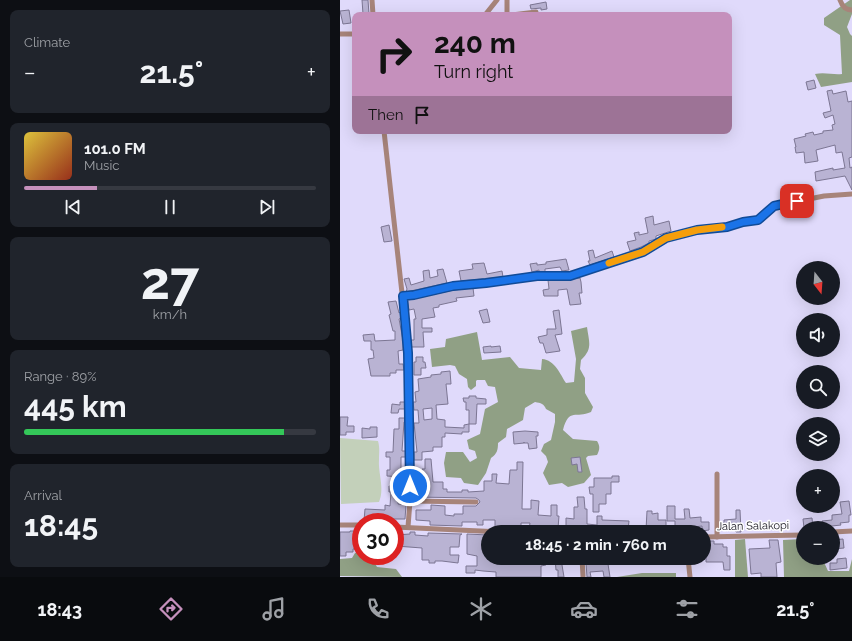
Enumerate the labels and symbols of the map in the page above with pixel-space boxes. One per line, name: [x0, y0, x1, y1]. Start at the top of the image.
pin: [780, 184, 814, 218]
north arrow: [796, 261, 840, 305]
position arrow: [389, 465, 431, 507]
speed limit sign: 30: [352, 513, 404, 565]
street label: Jalan Salakopi: [717, 519, 789, 533]

